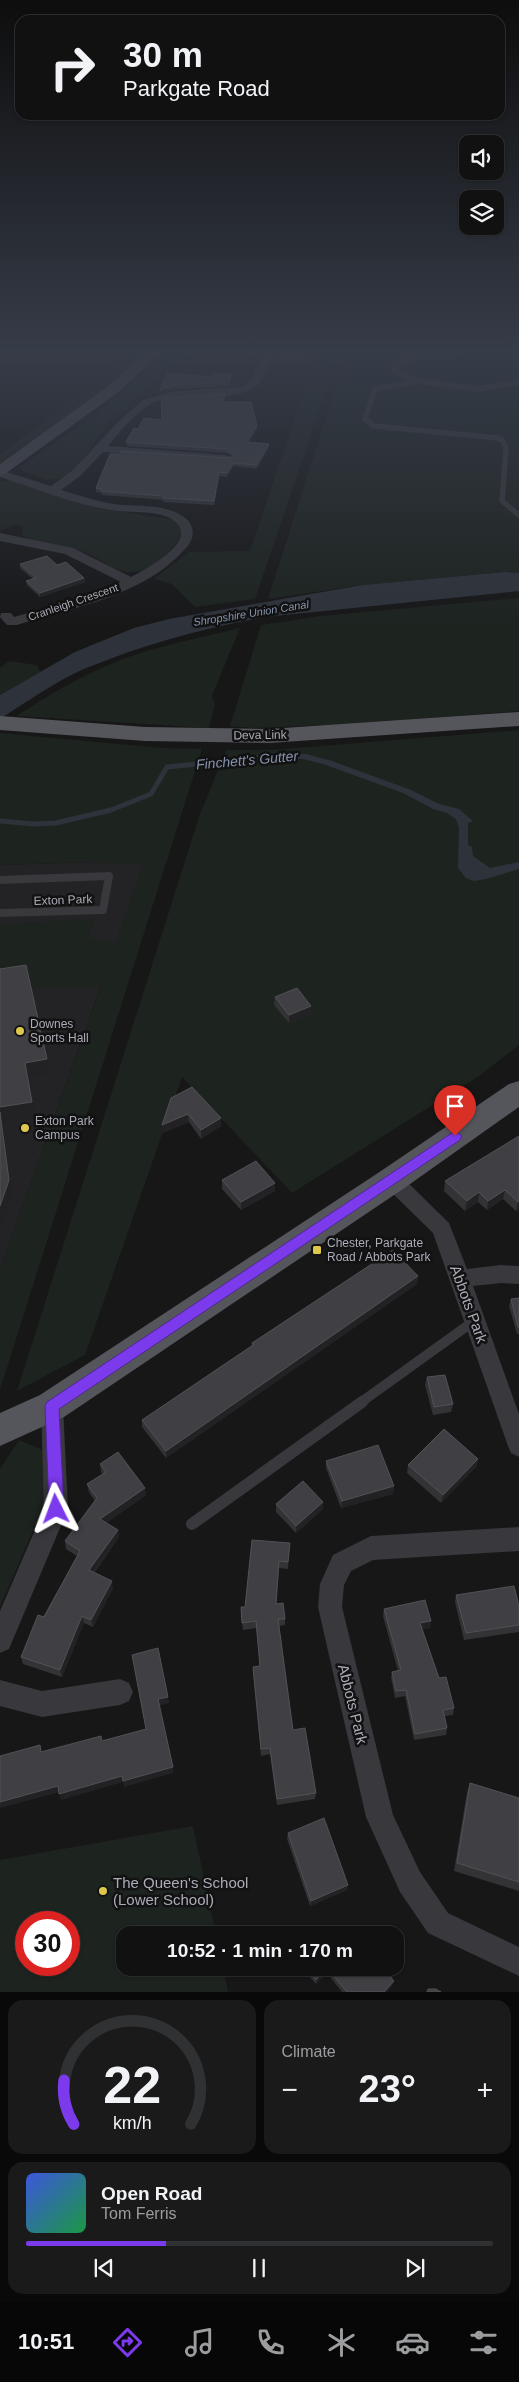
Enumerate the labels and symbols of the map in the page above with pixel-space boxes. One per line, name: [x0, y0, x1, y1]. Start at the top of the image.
street label: Cranleigh Crescent: [27, 581, 119, 623]
water label: Shropshire Union Canal: [192, 598, 310, 628]
street label: Deva Link: [233, 728, 288, 742]
water label: Finchett's Gutter: [195, 747, 300, 772]
street label: Exton Park: [33, 892, 94, 908]
place label: Downes Sports Hall: [30, 1017, 89, 1045]
marker: Downes Sports Hall: [14, 1025, 26, 1037]
pin: [434, 1085, 476, 1136]
place label: Exton Park Campus: [35, 1114, 95, 1142]
marker: Exton Park Campus: [19, 1122, 31, 1134]
place label: Chester, Parkgate Road / Abbots Park: [327, 1236, 431, 1264]
marker: Chester, Parkgate Road / Abbots Park: [311, 1244, 323, 1256]
street label: Abbots Park: [447, 1263, 491, 1346]
position arrow: [29, 1482, 81, 1534]
street label: Abbots Park: [335, 1662, 371, 1746]
place label: The Queen's School (Lower School): [113, 1874, 248, 1908]
marker: The Queen's School (Lower School): [97, 1885, 109, 1897]
speed limit sign: 30: [15, 1911, 80, 1976]

